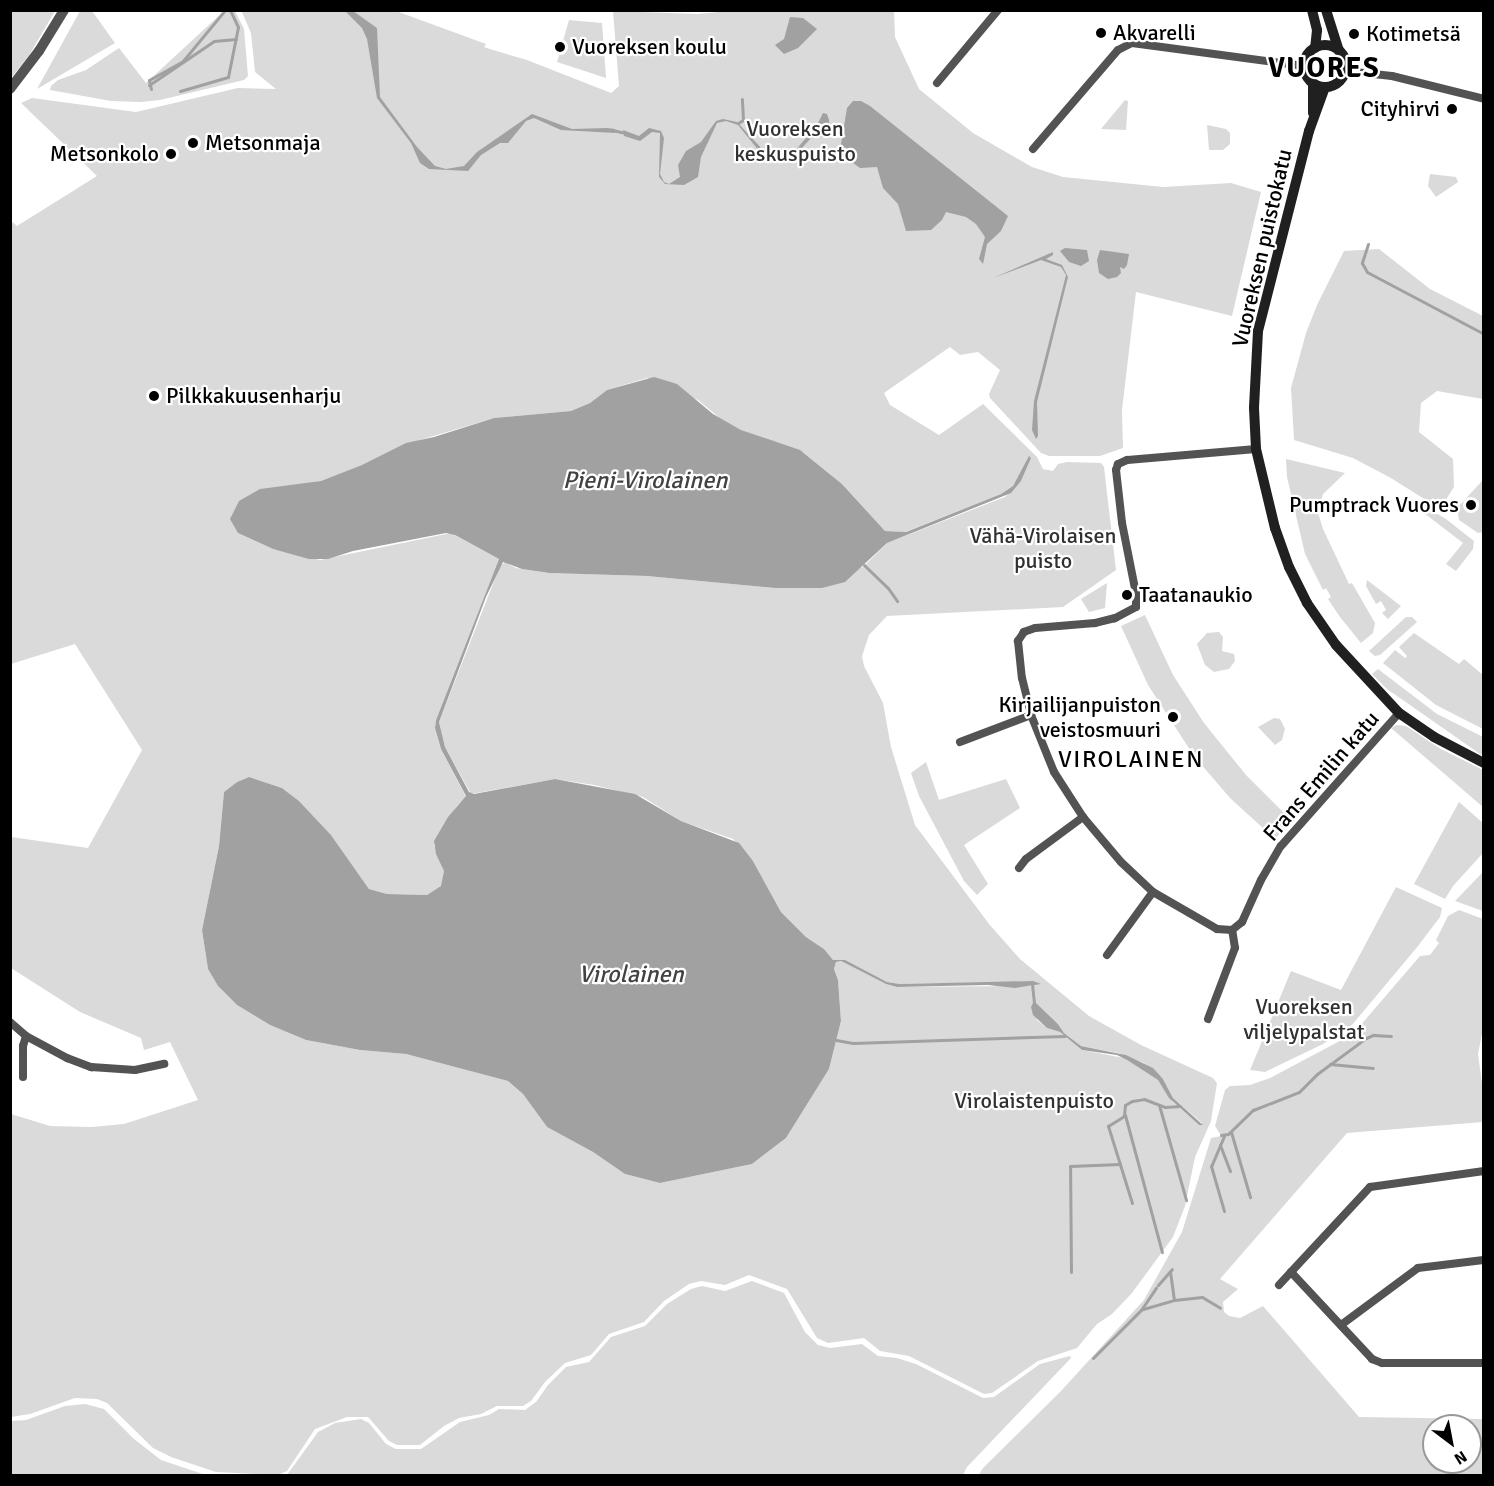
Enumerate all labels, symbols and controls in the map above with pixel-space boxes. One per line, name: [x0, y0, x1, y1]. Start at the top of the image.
place label: Akvarelli: [1113, 20, 1196, 46]
place label: Kotimetsä: [1366, 21, 1461, 47]
marker: Akvarelli: [1094, 26, 1108, 40]
marker: Kotimetsä: [1347, 27, 1361, 41]
place label: Vuoreksen koulu: [572, 34, 727, 60]
marker: Vuoreksen koulu: [553, 40, 567, 54]
district label: VUORES: [1268, 51, 1380, 85]
place label: Cityhirvi: [1360, 96, 1440, 122]
marker: Cityhirvi: [1445, 102, 1459, 116]
park label: Vuoreksen keskuspuisto: [734, 115, 856, 166]
place label: Metsonmaja: [205, 130, 321, 156]
marker: Metsonmaja: [186, 136, 200, 150]
place label: Metsonkolo: [50, 141, 159, 167]
street label: Vuoreksen puistokatu: [1226, 146, 1298, 350]
marker: Metsonkolo: [164, 147, 178, 161]
place label: Pilkkakuusenharju: [166, 383, 341, 409]
marker: Pilkkakuusenharju: [147, 389, 161, 403]
water label: Pieni-Virolainen: [563, 467, 727, 495]
place label: Pumptrack Vuores: [1289, 492, 1459, 518]
marker: Pumptrack Vuores: [1464, 498, 1478, 512]
park label: Vähä-Virolaisen puisto: [969, 522, 1117, 574]
place label: Taatanaukio: [1139, 582, 1253, 608]
marker: Taatanaukio: [1120, 588, 1134, 602]
place label: Kirjailijanpuiston veistosmuuri: [998, 691, 1161, 742]
street label: Frans Emilin katu: [1257, 706, 1385, 846]
marker: Kirjailijanpuiston veistosmuuri: [1166, 710, 1180, 724]
district label: VIROLAINEN: [1058, 746, 1204, 774]
water label: Virolainen: [578, 961, 684, 989]
park label: Vuoreksen viljelypalstat: [1244, 993, 1364, 1044]
park label: Virolaistenpuisto: [954, 1088, 1114, 1114]
north arrow: [1422, 1414, 1482, 1474]
text: N: [1450, 1446, 1471, 1469]

